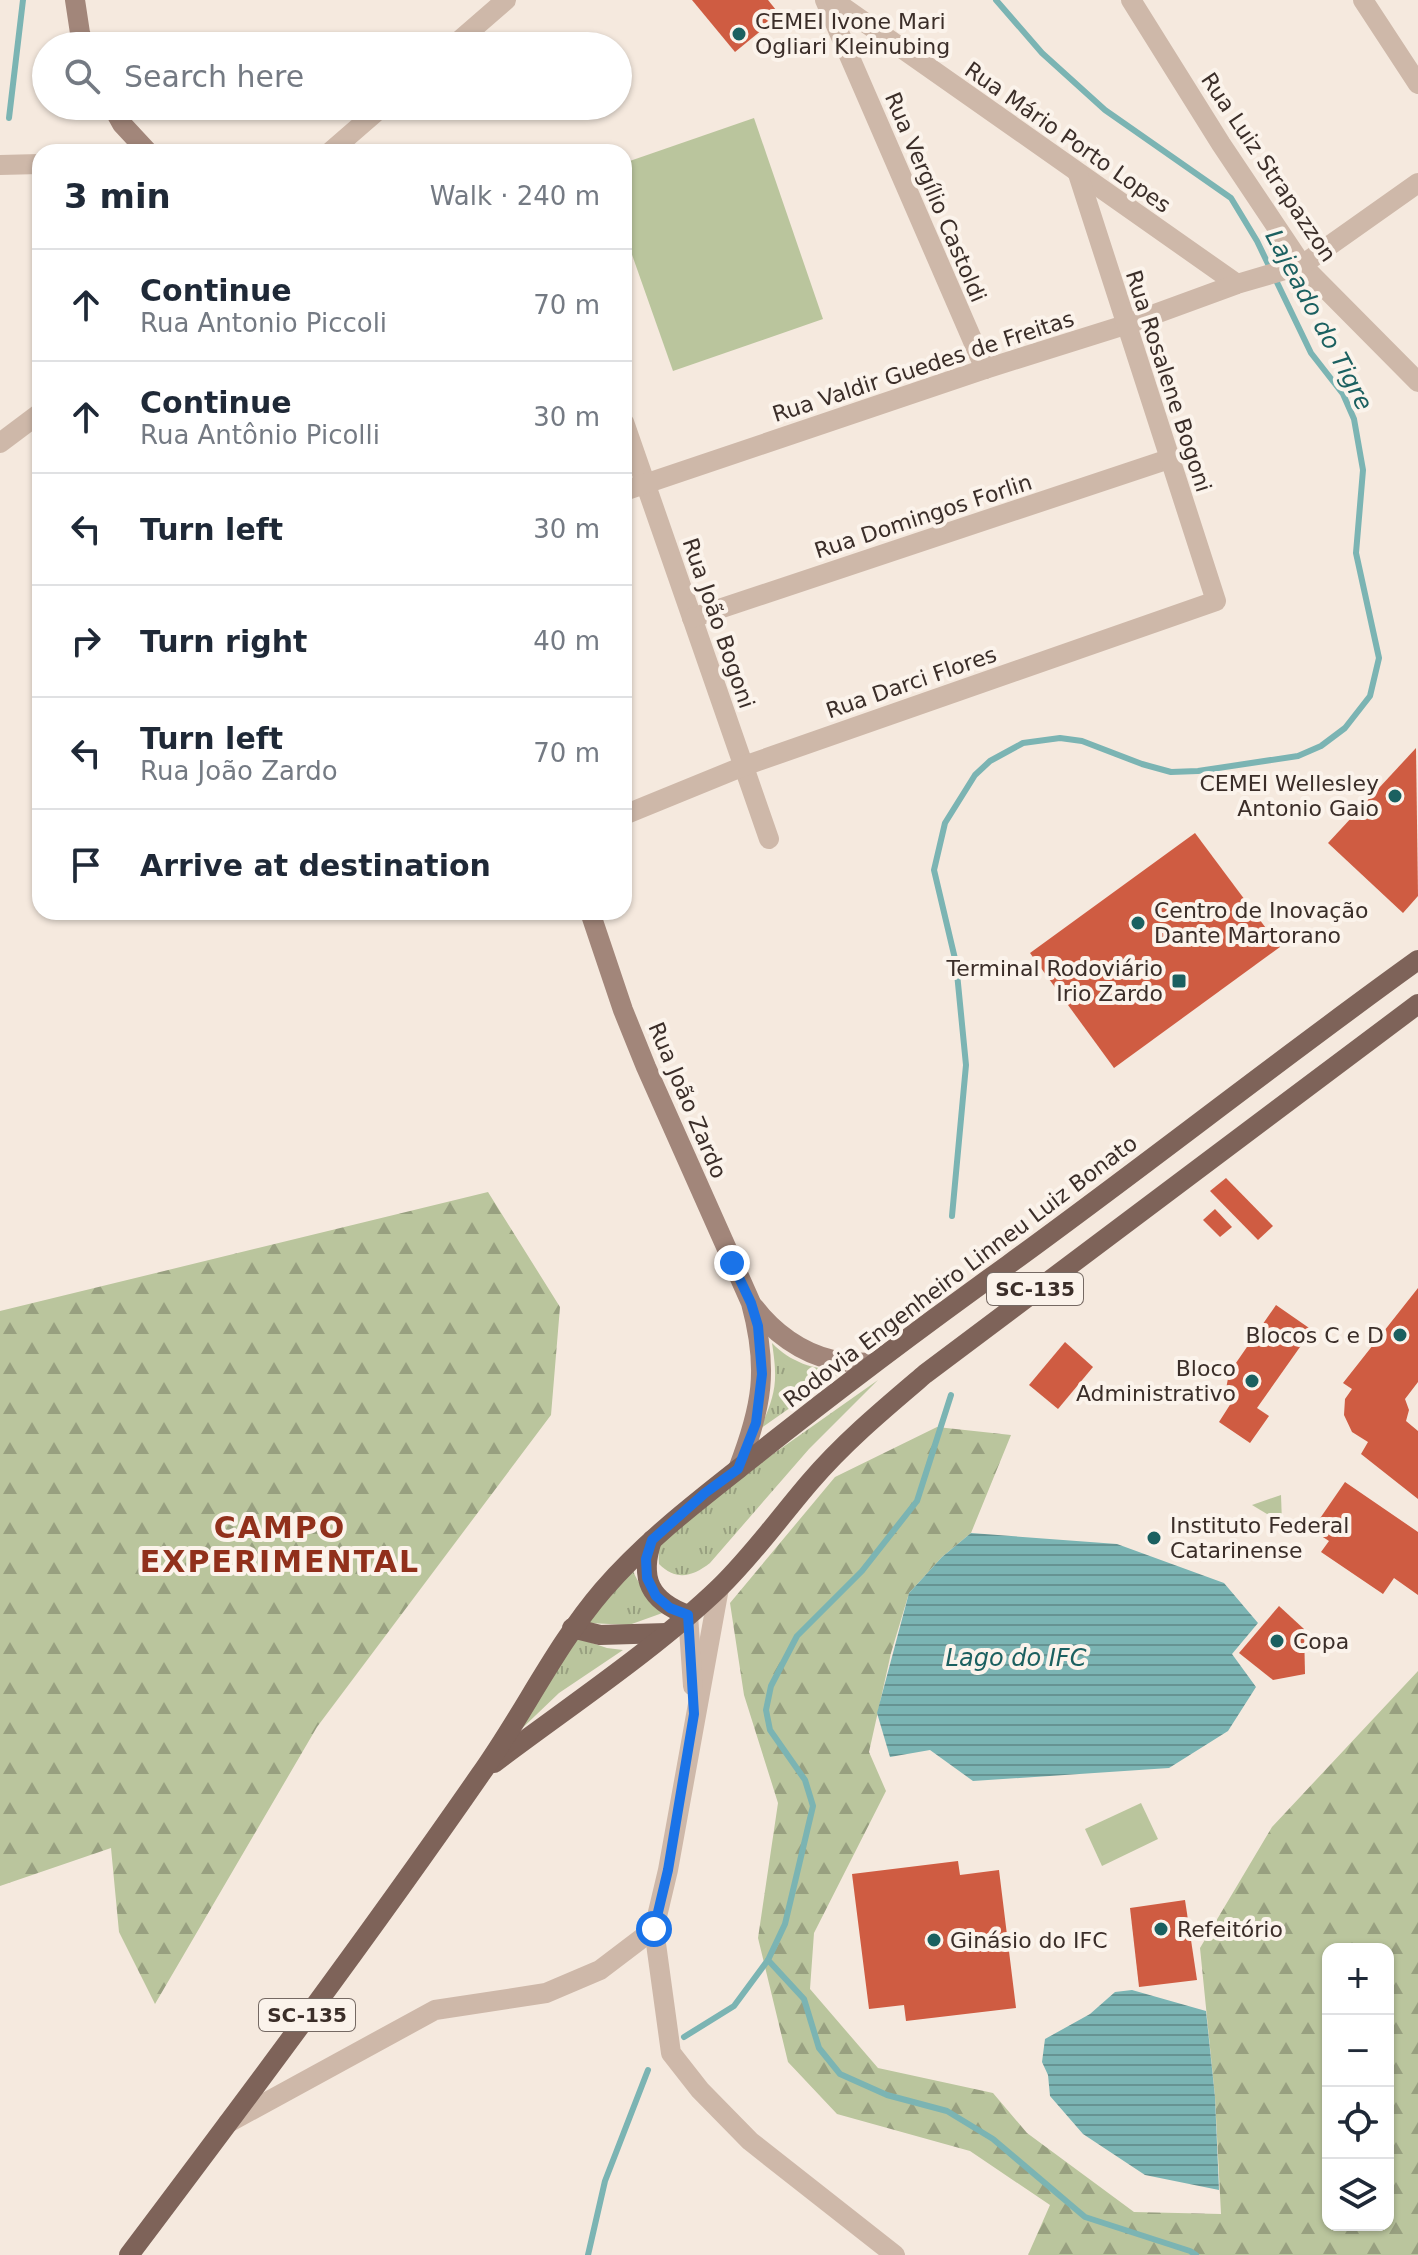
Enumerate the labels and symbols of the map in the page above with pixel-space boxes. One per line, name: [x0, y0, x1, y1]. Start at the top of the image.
place label: CEMEI Ivone Mari Ogliari Kleinubing: [755, 9, 950, 59]
marker: CEMEI Ivone Mari Ogliari Kleinubing: [730, 25, 748, 43]
street label: Rua Mário Porto Lopes: [960, 57, 1175, 218]
street label: Rua Luiz Strapazzon: [1196, 68, 1341, 266]
street label: Rua Vergílio Castoldi: [880, 88, 991, 306]
water label: Lajeado do Tigre: [1260, 225, 1378, 415]
street label: Rua Rosalene Bogoni: [1121, 267, 1216, 495]
street label: Rua Valdir Guedes de Freitas: [769, 306, 1077, 427]
street label: Rua Domingos Forlin: [811, 470, 1035, 563]
street label: Rua João Bogoni: [678, 535, 759, 712]
street label: Rua Darci Flores: [823, 642, 1000, 723]
place label: CEMEI Wellesley Antonio Gaio: [1199, 771, 1379, 821]
marker: CEMEI Wellesley Antonio Gaio: [1386, 787, 1404, 805]
place label: Centro de Inovação Dante Martorano: [1154, 898, 1368, 948]
marker: Centro de Inovação Dante Martorano: [1129, 914, 1147, 932]
place label: Terminal Rodoviário Irio Zardo: [946, 956, 1163, 1006]
marker: Terminal Rodoviário Irio Zardo: [1170, 972, 1188, 990]
street label: Rua João Zardo: [643, 1018, 732, 1182]
street label: Rodovia Engenheiro Linneu Luiz Bonato: [779, 1130, 1142, 1413]
route end: [714, 1245, 750, 1281]
road number: SC-135: [987, 1273, 1083, 1305]
place label: Blocos C e D: [1246, 1323, 1384, 1348]
marker: Blocos C e D: [1391, 1326, 1409, 1344]
place label: Bloco Administrativo: [1076, 1356, 1236, 1406]
marker: Bloco Administrativo: [1243, 1372, 1261, 1390]
district label: CAMPO EXPERIMENTAL: [140, 1510, 420, 1579]
place label: Instituto Federal Catarinense: [1170, 1513, 1349, 1563]
marker: Instituto Federal Catarinense: [1145, 1529, 1163, 1547]
place label: Copa: [1293, 1629, 1349, 1654]
marker: Copa: [1268, 1632, 1286, 1650]
water label: Lago do IFC: [946, 1644, 1087, 1672]
route start: [636, 1911, 672, 1947]
place label: Refeitório: [1177, 1917, 1283, 1942]
marker: Refeitório: [1152, 1920, 1170, 1938]
place label: Ginásio do IFC: [950, 1928, 1108, 1953]
marker: Ginásio do IFC: [925, 1931, 943, 1949]
road number: SC-135: [259, 1999, 355, 2031]

